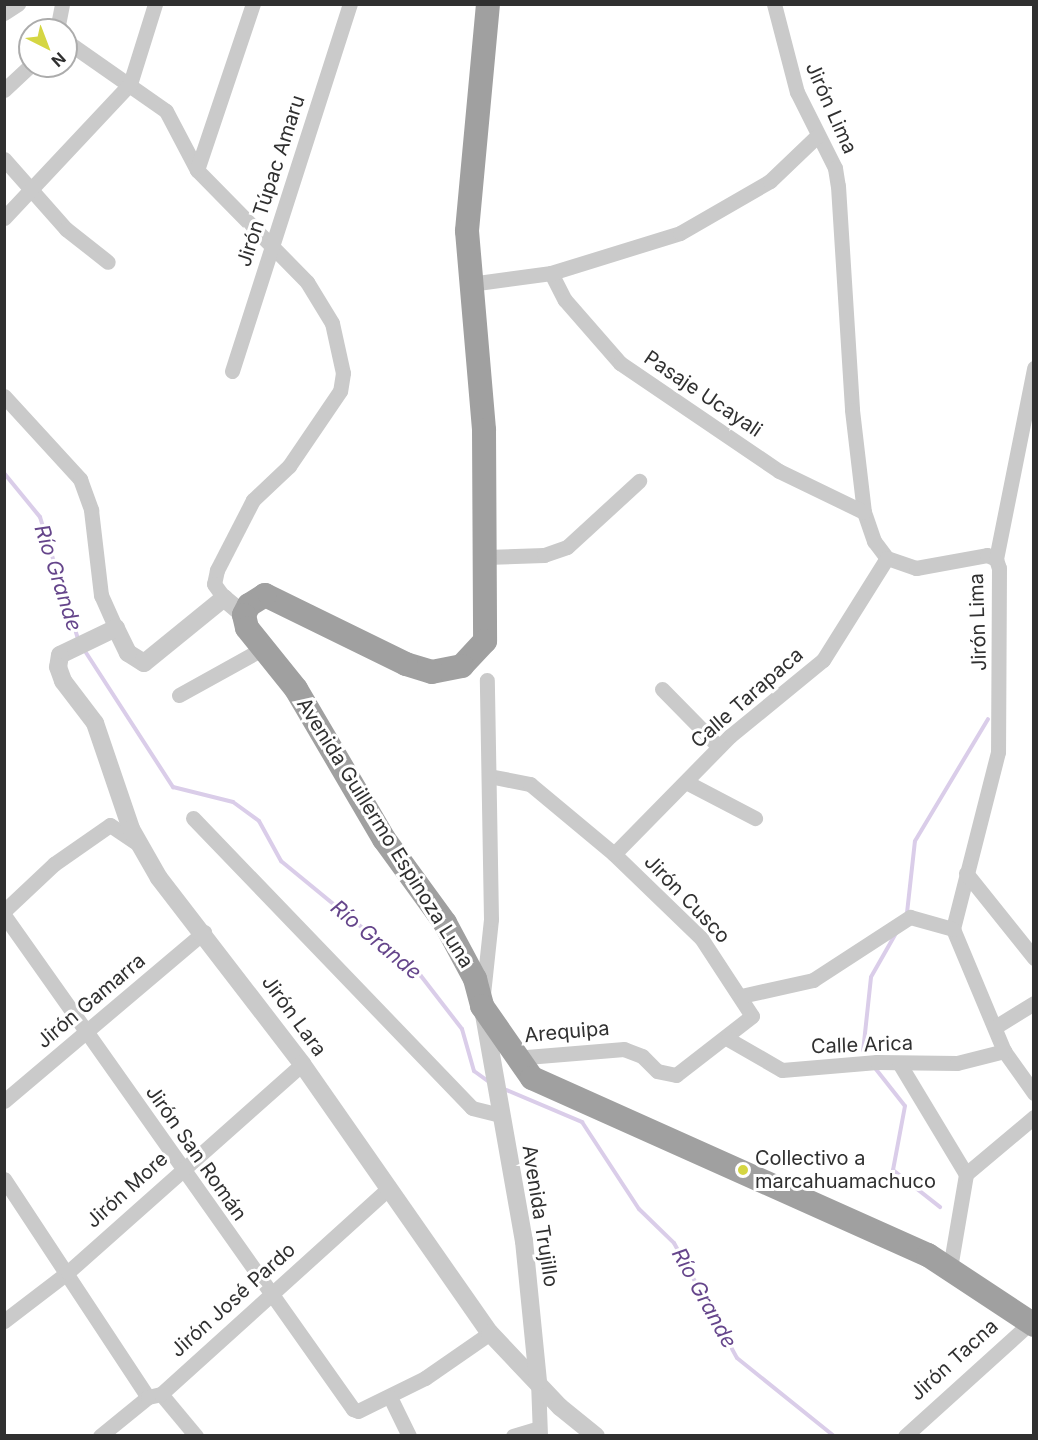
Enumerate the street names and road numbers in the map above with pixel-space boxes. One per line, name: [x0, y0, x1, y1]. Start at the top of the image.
street label: Jirón Lima: [800, 58, 862, 158]
street label: Jirón Túpac Amaru: [232, 92, 310, 270]
street label: Pasaje Ucayali: [639, 346, 767, 442]
street label: Jirón Lima: [964, 573, 992, 671]
street label: Calle Tarapaca: [686, 643, 808, 753]
street label: Avenida Guillermo Espinoza Luna: [292, 694, 478, 972]
street label: Jirón Cusco: [639, 850, 735, 948]
street label: Jirón Gamarra: [32, 949, 150, 1053]
street label: Jirón Lara: [257, 971, 331, 1061]
street label: Arequipa: [523, 1016, 611, 1048]
street label: Calle Arica: [811, 1031, 913, 1059]
street label: Jirón San Román: [140, 1081, 252, 1225]
street label: Avenida Trujillo: [517, 1143, 563, 1289]
street label: Jirón More: [81, 1147, 173, 1233]
street label: Jirón José Pardo: [166, 1238, 300, 1362]
street label: Jirón Tacna: [905, 1314, 1003, 1406]

